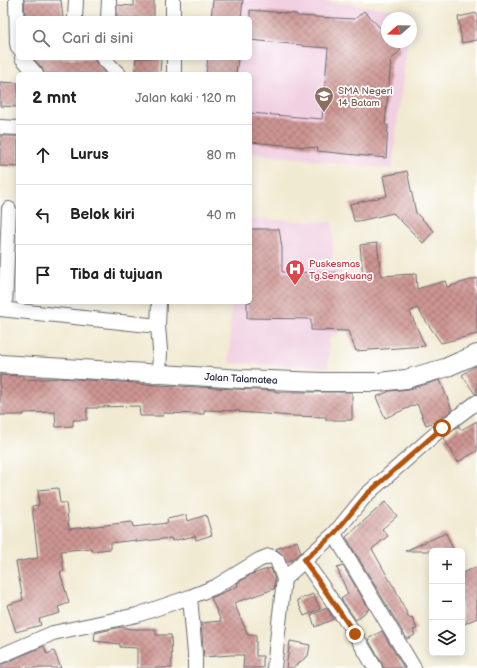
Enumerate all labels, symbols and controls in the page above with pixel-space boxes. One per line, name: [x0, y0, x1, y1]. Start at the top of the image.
north arrow: [381, 12, 417, 48]
search box: [16, 16, 252, 60]
icon: search: [30, 27, 52, 49]
text: Cari di sini: [62, 29, 133, 48]
school or university icon: SMA Negeri 14 Batam: [313, 85, 335, 113]
place label: SMA Negeri 14 Batam: [338, 85, 393, 109]
text: 2 mnt: [32, 88, 76, 108]
text: Jalan kaki · 120 m: [135, 90, 236, 106]
icon: ahead: [32, 144, 54, 166]
text: Lurus: [70, 145, 109, 164]
text: 80 m: [207, 147, 236, 163]
icon: left: [32, 204, 54, 226]
text: Belok kiri: [70, 205, 135, 224]
text: 40 m: [206, 207, 236, 223]
hospital icon: Puskesmas Tg.Sengkuang: [284, 258, 306, 286]
place label: Puskesmas Tg.Sengkuang: [309, 258, 373, 282]
icon: arrive: [32, 264, 54, 286]
text: Tiba di tujuan: [70, 265, 163, 284]
street label: Jalan Talamatea: [204, 371, 278, 387]
route start: [433, 419, 451, 437]
map controls: [429, 548, 465, 656]
button: +: [429, 548, 465, 584]
button: −: [429, 584, 465, 620]
button: layers: [429, 620, 465, 656]
route end: [346, 625, 364, 643]

